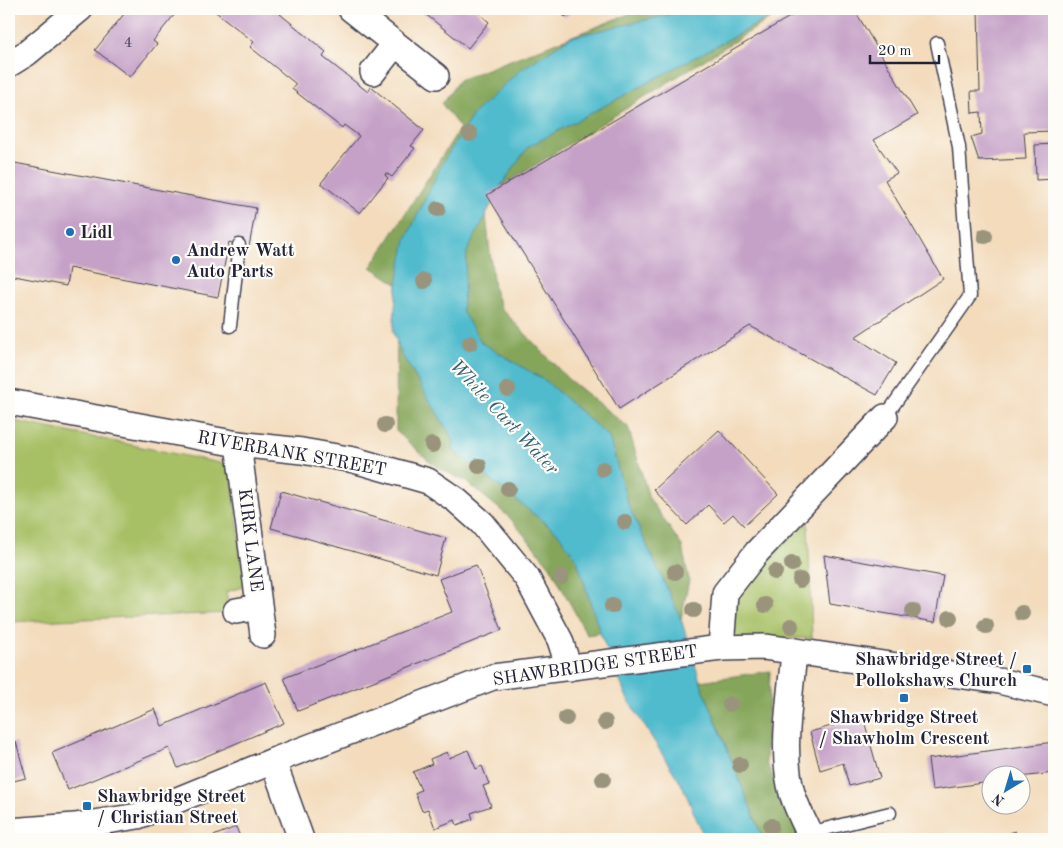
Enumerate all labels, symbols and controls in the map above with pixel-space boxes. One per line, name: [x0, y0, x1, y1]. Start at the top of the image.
scale bar: [870, 32, 939, 64]
house number: 4: [124, 36, 132, 51]
text: 20 m: [878, 44, 912, 59]
place label: Lidl: [80, 224, 113, 242]
marker: Lidl: [64, 226, 76, 238]
place label: Andrew Watt Auto Parts: [186, 242, 295, 281]
marker: Andrew Watt Auto Parts: [170, 254, 182, 266]
water label: White Cart Water: [445, 357, 562, 479]
street label: RIVERBANK STREET: [196, 428, 388, 479]
street label: KIRK LANE: [235, 487, 265, 593]
street label: SHAWBRIDGE STREET: [491, 643, 699, 689]
place label: Shawbridge Street / Pollokshaws Church: [855, 651, 1017, 690]
marker: Shawbridge Street / Pollokshaws Church: [1021, 663, 1033, 675]
marker: Shawbridge Street / Shawholm Crescent: [898, 692, 910, 704]
place label: Shawbridge Street / Shawholm Crescent: [819, 709, 990, 748]
north arrow: [980, 766, 1030, 816]
place label: Shawbridge Street / Christian Street: [97, 788, 246, 827]
text: N: [990, 790, 1007, 808]
marker: Shawbridge Street / Christian Street: [81, 800, 93, 812]

